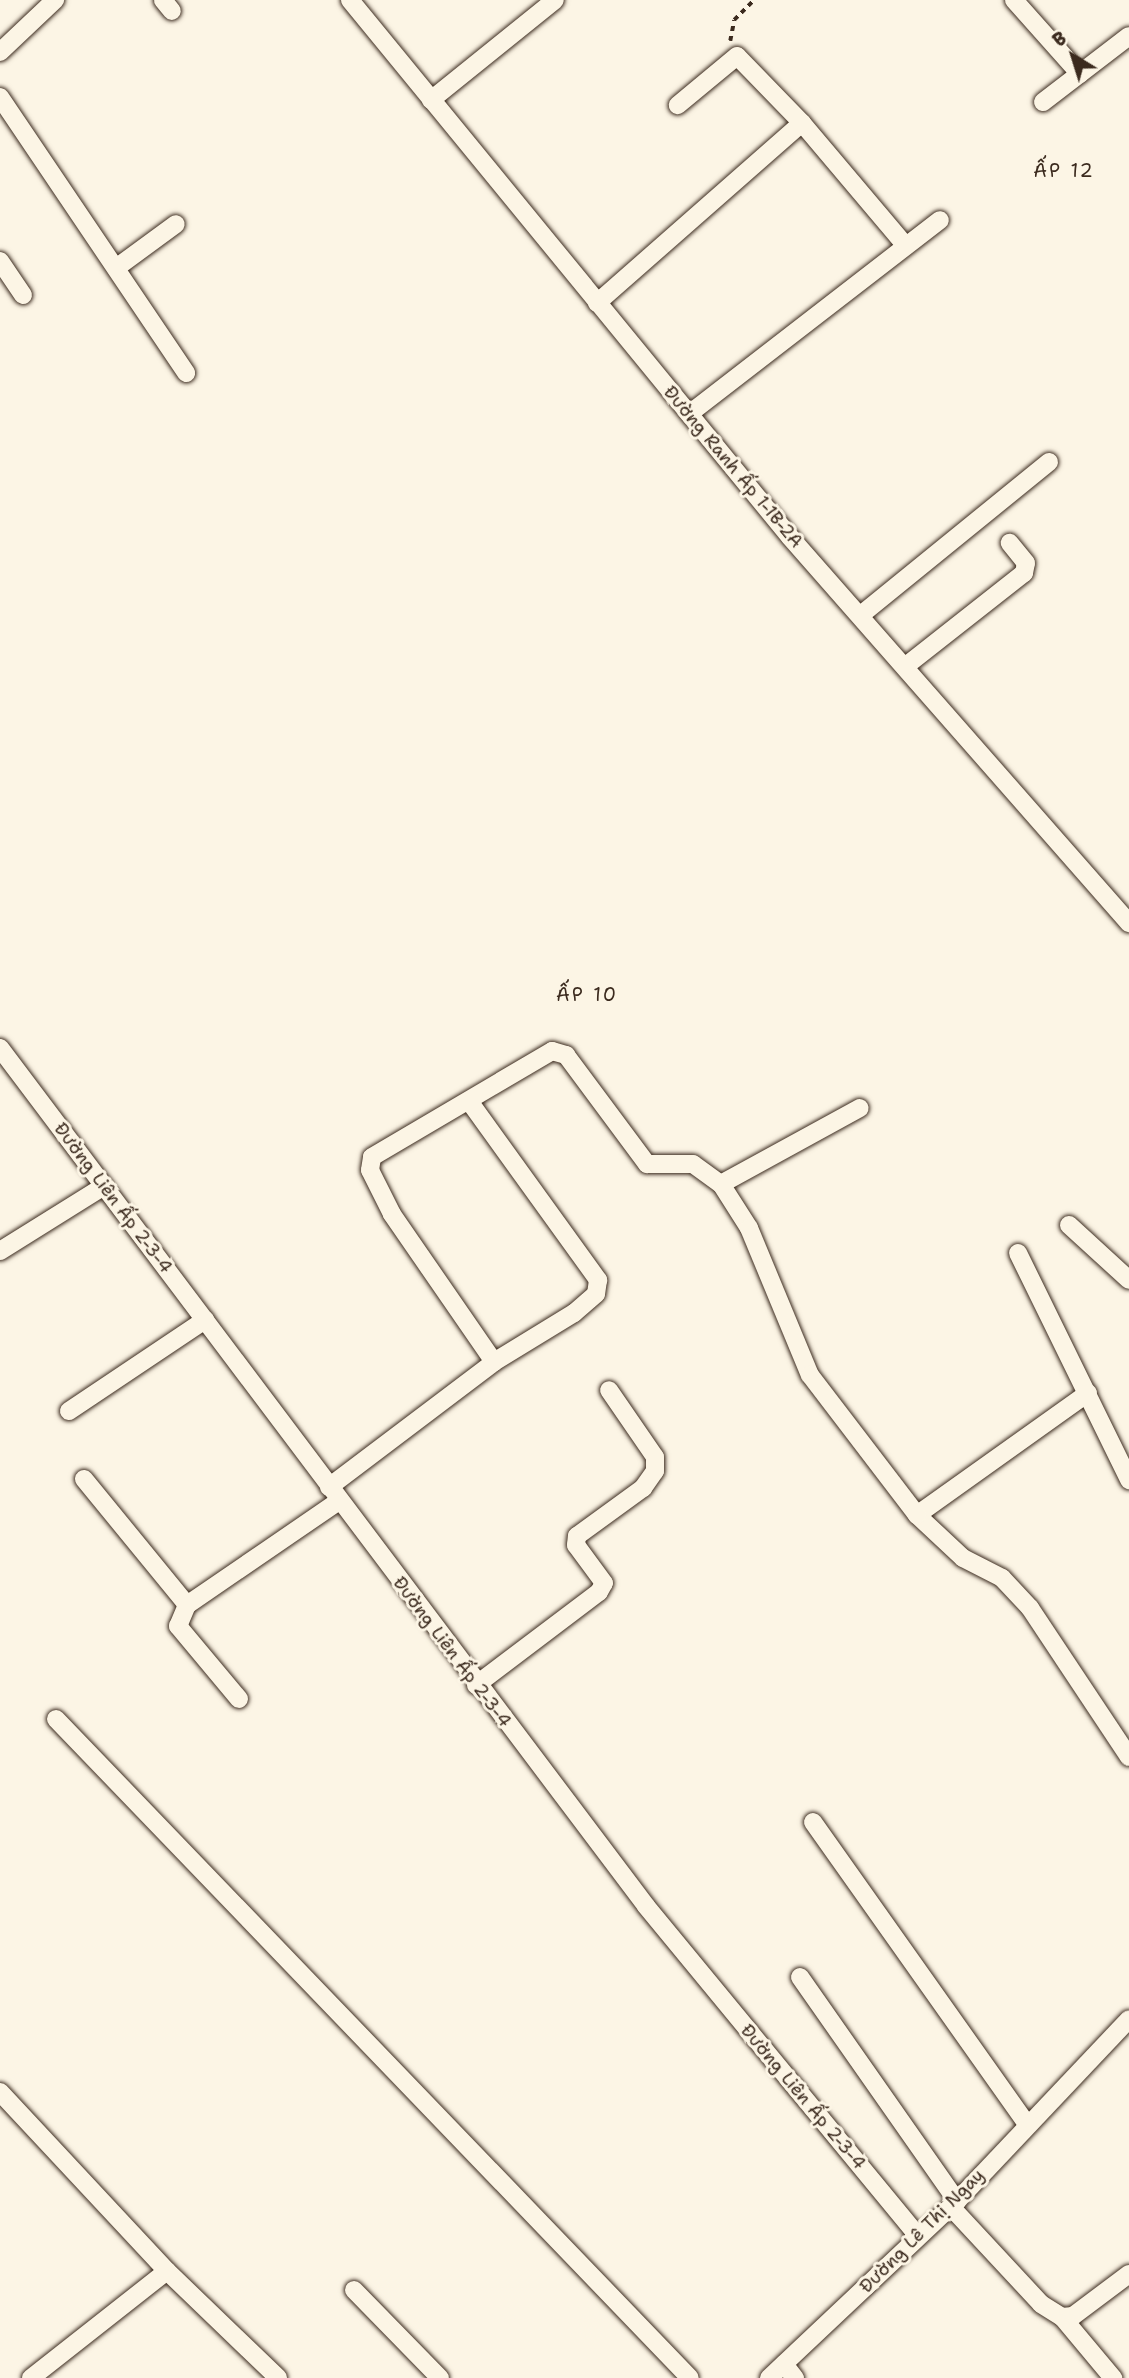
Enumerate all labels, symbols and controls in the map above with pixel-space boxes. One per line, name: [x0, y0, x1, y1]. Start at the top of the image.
north arrow: [1038, 21, 1108, 91]
text: B: [1047, 26, 1072, 53]
district label: ẤP 12: [1034, 160, 1094, 182]
street label: Đường Ranh Ấp 1-1B-2A: [659, 382, 807, 552]
district label: ẤP 10: [557, 984, 617, 1006]
street label: Đường Liên Ấp 2-3-4: [49, 1119, 177, 1277]
street label: Đường Liên Ấp 2-3-4: [388, 1573, 516, 1731]
street label: Đường Liên Ấp 2-3-4: [736, 2020, 870, 2174]
street label: Đường Lê Thị Ngay: [855, 2164, 989, 2298]

